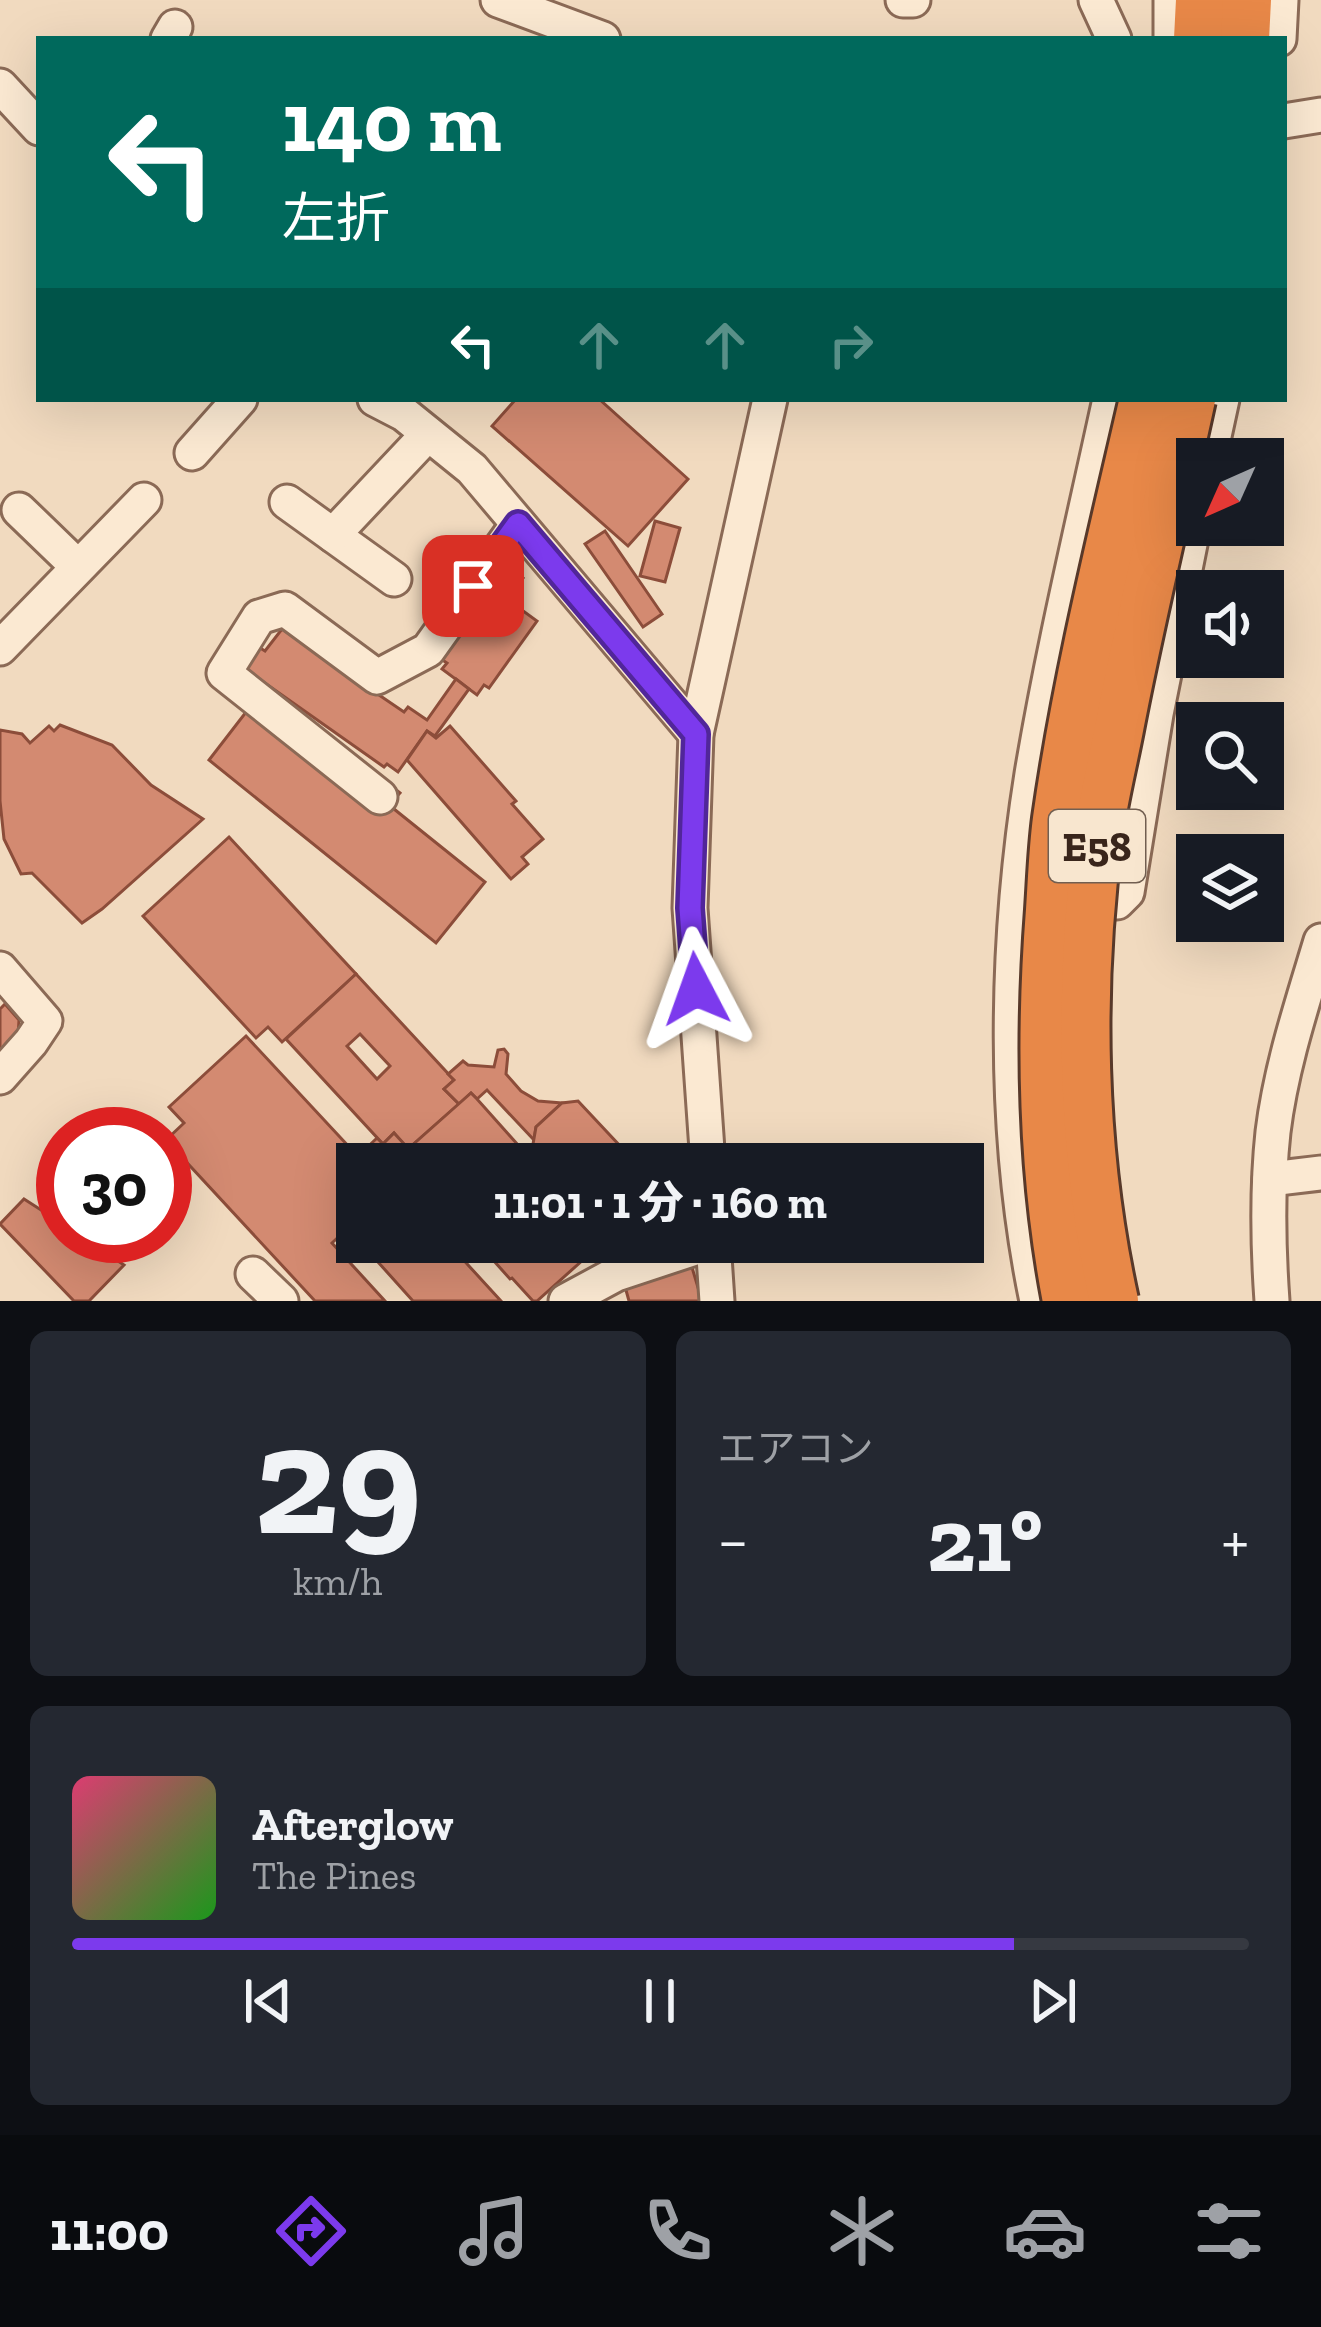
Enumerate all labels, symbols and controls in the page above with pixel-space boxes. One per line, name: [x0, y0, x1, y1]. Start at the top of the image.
text: 140 m: [282, 72, 502, 173]
icon: left: [84, 84, 240, 240]
text: 左折: [282, 186, 390, 251]
icon: left: [440, 312, 506, 378]
icon: ahead: [566, 312, 632, 378]
icon: ahead: [692, 312, 758, 378]
icon: right: [818, 312, 884, 378]
north arrow: [1176, 438, 1284, 546]
map controls: [1176, 438, 1284, 942]
pin: [422, 535, 524, 637]
icon: arrive: [440, 553, 506, 619]
button: sound: [1176, 570, 1284, 678]
button: search: [1176, 702, 1284, 810]
road number: E58: [1049, 810, 1145, 882]
button: layers: [1176, 834, 1284, 942]
position arrow: [633, 926, 759, 1052]
speed limit sign: 30: [36, 1107, 192, 1263]
text: 11:01 · 1 分 · 160 m: [493, 1176, 827, 1230]
text: 29: [254, 1386, 421, 1573]
text: エアコン: [718, 1425, 874, 1472]
text: 21°: [927, 1486, 1043, 1594]
text: −: [718, 1501, 748, 1580]
text: +: [1221, 1501, 1249, 1580]
text: km/h: [293, 1558, 382, 1605]
text: Afterglow: [252, 1798, 453, 1852]
text: The Pines: [252, 1852, 416, 1899]
icon: previous: [235, 1968, 301, 2034]
icon: pause: [627, 1968, 693, 2034]
icon: next: [1020, 1968, 1086, 2034]
icon: directions: [269, 2189, 353, 2273]
icon: music: [452, 2189, 536, 2273]
icon: phone: [636, 2189, 720, 2273]
icon: climate: [820, 2189, 904, 2273]
icon: car: [1003, 2189, 1087, 2273]
icon: filters: [1187, 2189, 1271, 2273]
text: 11:00: [50, 2199, 169, 2264]

